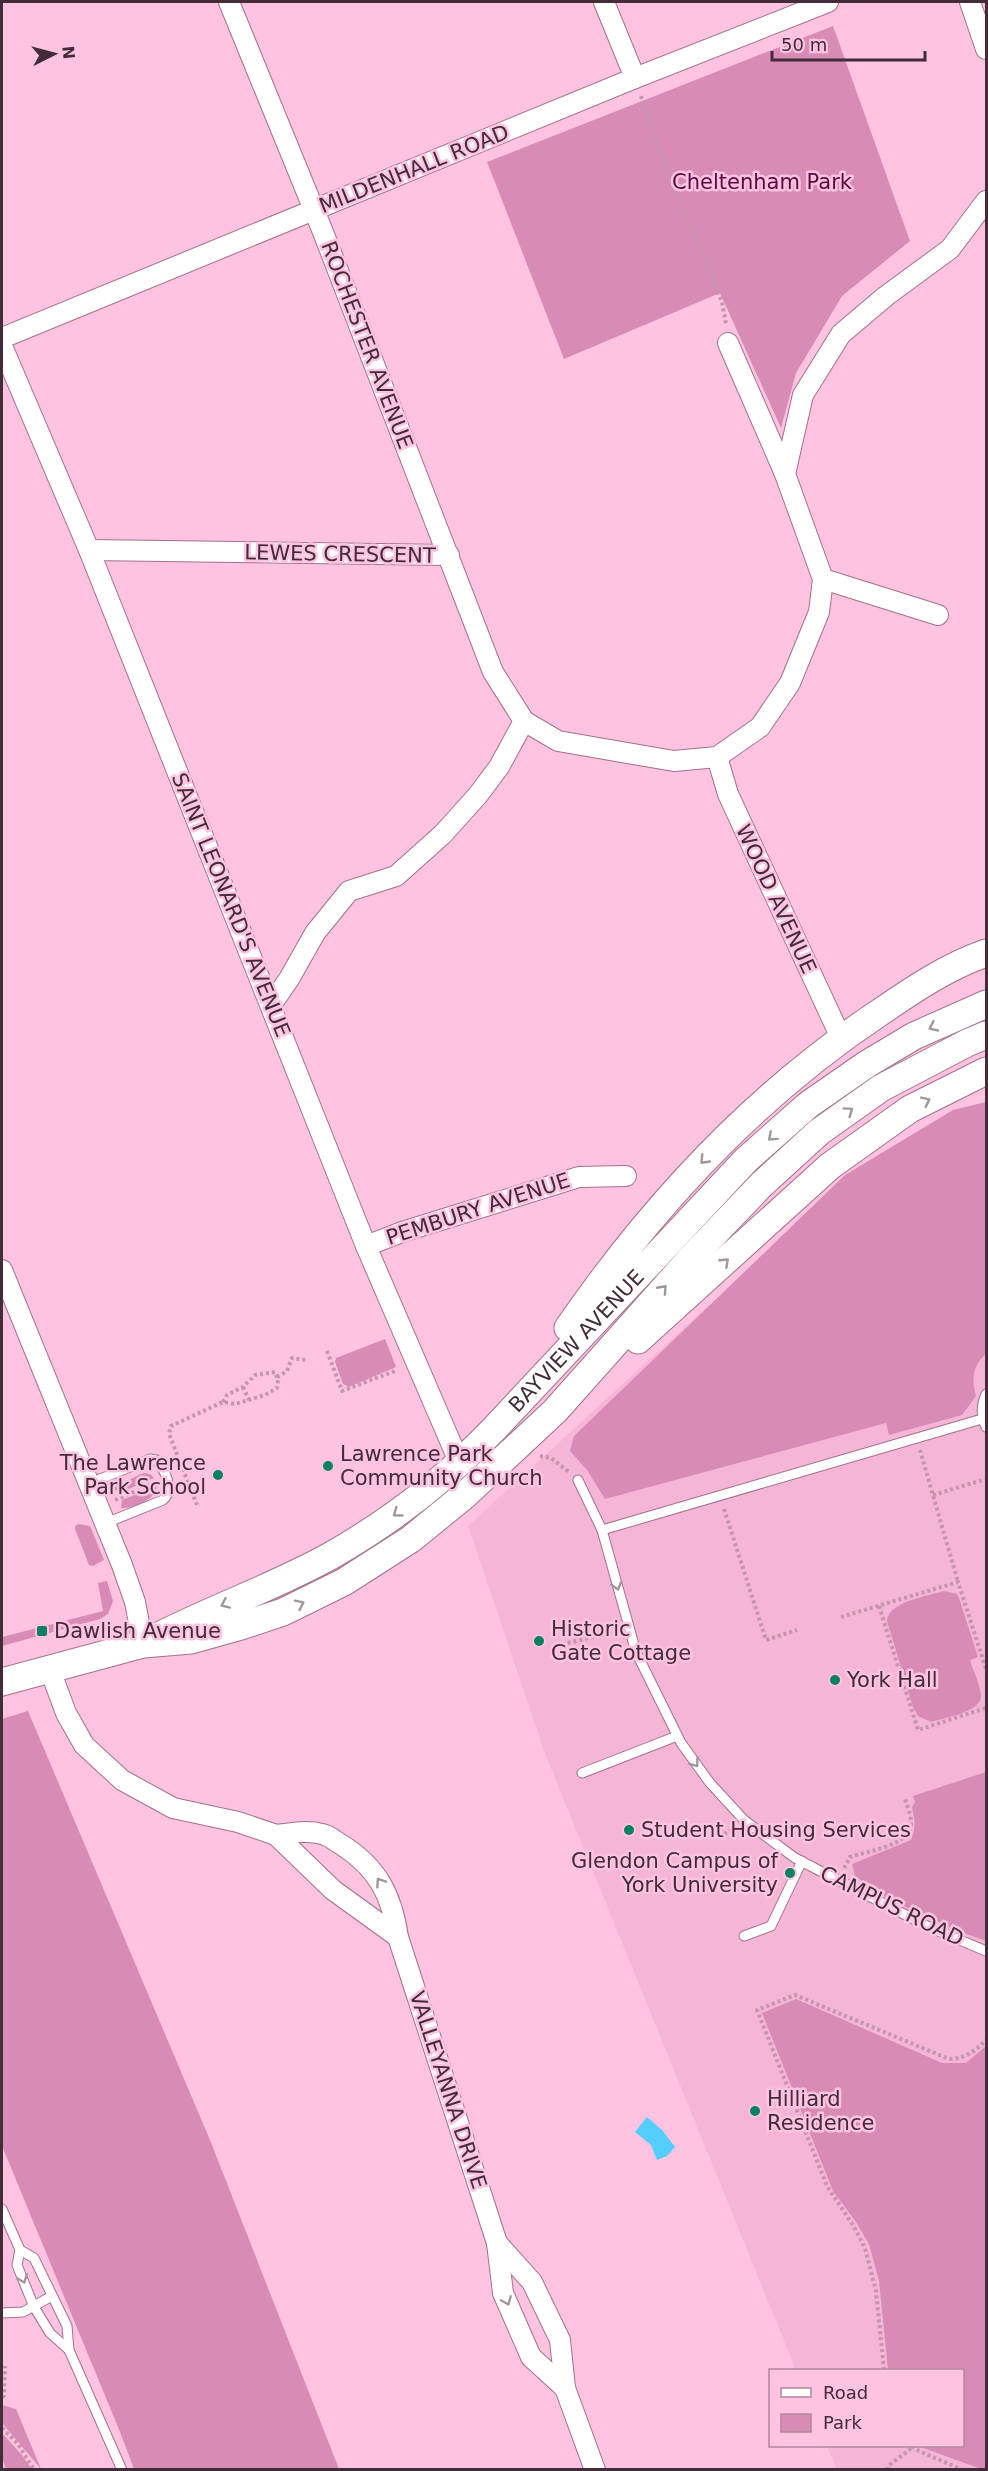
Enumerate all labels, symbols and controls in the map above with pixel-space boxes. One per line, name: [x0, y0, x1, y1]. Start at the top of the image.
north arrow: [24, 24, 84, 84]
scale bar: [772, 24, 925, 62]
text: 50 m: [781, 34, 827, 55]
text: N: [58, 45, 79, 60]
street label: MILDENHALL ROAD: [316, 120, 512, 218]
park label: Cheltenham Park: [672, 170, 853, 194]
street label: ROCHESTER AVENUE: [316, 238, 418, 452]
street label: LEWES CRESCENT: [244, 540, 436, 568]
street label: SAINT LEONARD'S AVENUE: [167, 769, 295, 1041]
street label: WOOD AVENUE: [731, 821, 821, 977]
one-way arrow: [928, 1020, 939, 1032]
one-way arrow: [919, 1097, 930, 1108]
one-way arrow: [842, 1107, 853, 1118]
one-way arrow: [768, 1130, 779, 1141]
one-way arrow: [700, 1153, 711, 1164]
street label: PEMBURY AVENUE: [383, 1168, 573, 1250]
one-way arrow: [718, 1258, 729, 1269]
street label: BAYVIEW AVENUE: [504, 1265, 649, 1417]
one-way arrow: [656, 1285, 667, 1296]
place label: Lawrence Park Community Church: [340, 1442, 543, 1490]
place label: The Lawrence Park School: [59, 1451, 206, 1499]
marker: Lawrence Park Community Church: [321, 1459, 335, 1473]
marker: The Lawrence Park School: [211, 1468, 225, 1482]
one-way arrow: [393, 1506, 404, 1517]
one-way arrow: [610, 1581, 623, 1591]
one-way arrow: [221, 1597, 232, 1609]
one-way arrow: [294, 1599, 305, 1611]
place label: Historic Gate Cottage: [551, 1617, 691, 1665]
place label: Dawlish Avenue: [54, 1619, 221, 1643]
marker: Dawlish Avenue: [35, 1624, 49, 1638]
marker: Historic Gate Cottage: [532, 1634, 546, 1648]
place label: York Hall: [846, 1668, 938, 1692]
marker: York Hall: [828, 1673, 842, 1687]
one-way arrow: [688, 1757, 699, 1768]
place label: Student Housing Services: [641, 1818, 911, 1842]
marker: Student Housing Services: [622, 1823, 636, 1837]
place label: Glendon Campus of York University: [571, 1849, 779, 1897]
street label: CAMPUS ROAD: [816, 1861, 968, 1951]
marker: Glendon Campus of York University: [783, 1866, 797, 1880]
one-way arrow: [376, 1878, 387, 1889]
street label: VALLEYANNA DRIVE: [405, 1988, 491, 2192]
place label: Hilliard Residence: [767, 2087, 874, 2135]
marker: Hilliard Residence: [748, 2104, 762, 2118]
one-way arrow: [16, 2273, 28, 2284]
one-way arrow: [500, 2294, 512, 2305]
legend: [769, 2369, 964, 2447]
text: Road: [823, 2382, 868, 2403]
text: Park: [823, 2412, 862, 2433]

